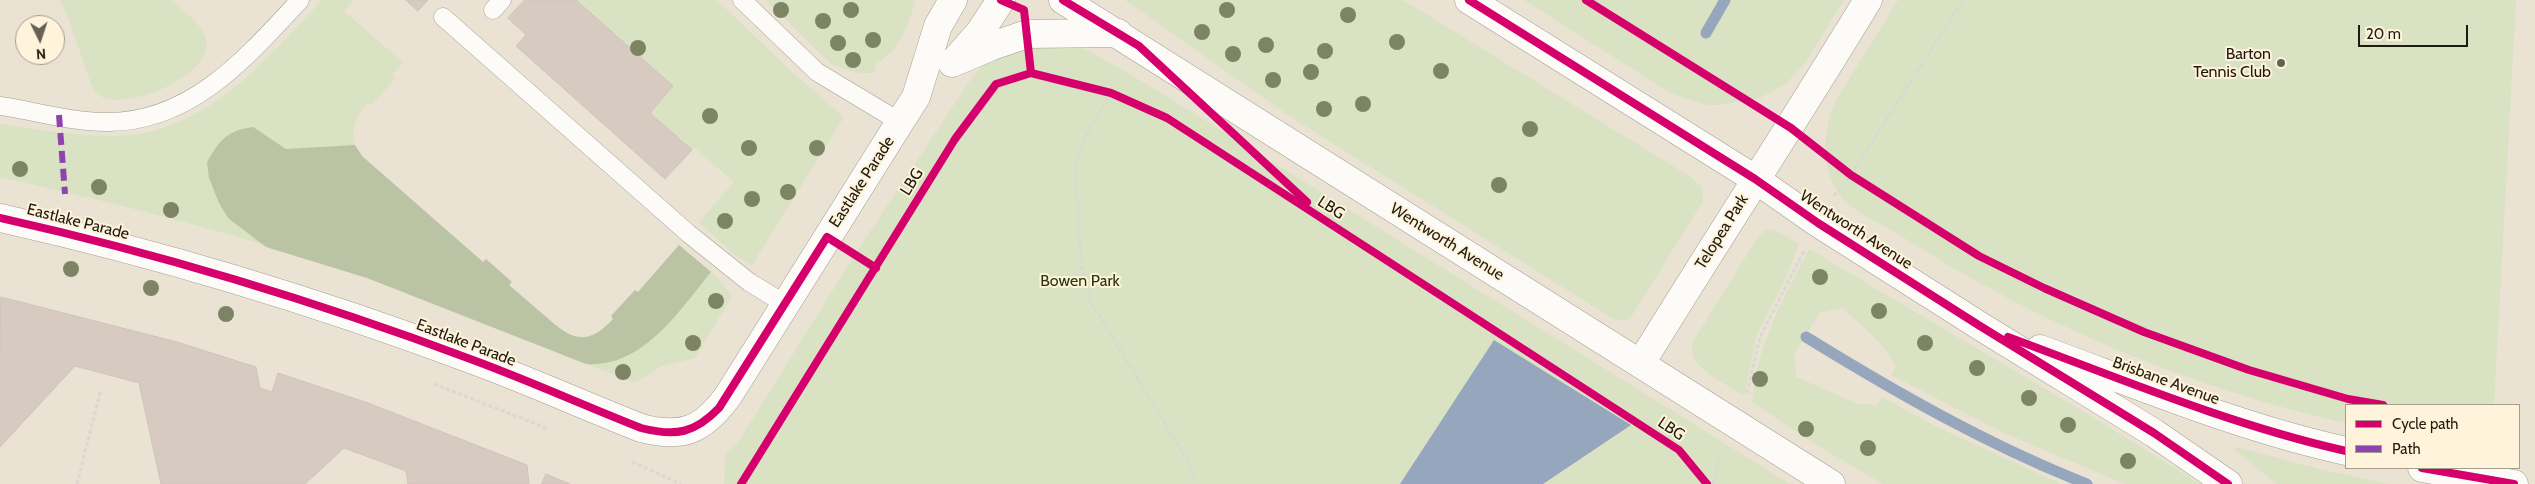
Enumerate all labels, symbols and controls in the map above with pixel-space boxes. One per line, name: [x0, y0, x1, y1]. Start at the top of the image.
north arrow: [15, 15, 65, 65]
scale bar: [2360, 15, 2470, 47]
text: 20 m: [2366, 25, 2401, 43]
place label: Barton Tennis Club: [2193, 44, 2271, 82]
text: N: [35, 45, 47, 63]
marker: Barton Tennis Club: [2275, 57, 2287, 69]
street label: Eastlake Parade: [825, 133, 899, 231]
street label: LBG: [896, 165, 928, 199]
street label: Wentworth Avenue: [1796, 186, 1916, 274]
street label: Telopea Park: [1691, 191, 1753, 273]
street label: LBG: [1314, 192, 1348, 224]
street label: Wentworth Avenue: [1386, 199, 1508, 285]
street label: Eastlake Parade: [25, 200, 131, 244]
park label: Bowen Park: [1040, 271, 1120, 291]
street label: Eastlake Parade: [414, 315, 518, 371]
street label: Brisbane Avenue: [2110, 353, 2222, 409]
legend: [2345, 404, 2520, 469]
street label: LBG: [1654, 413, 1688, 445]
text: Cycle path: [2392, 415, 2458, 433]
text: Path: [2392, 440, 2421, 458]

